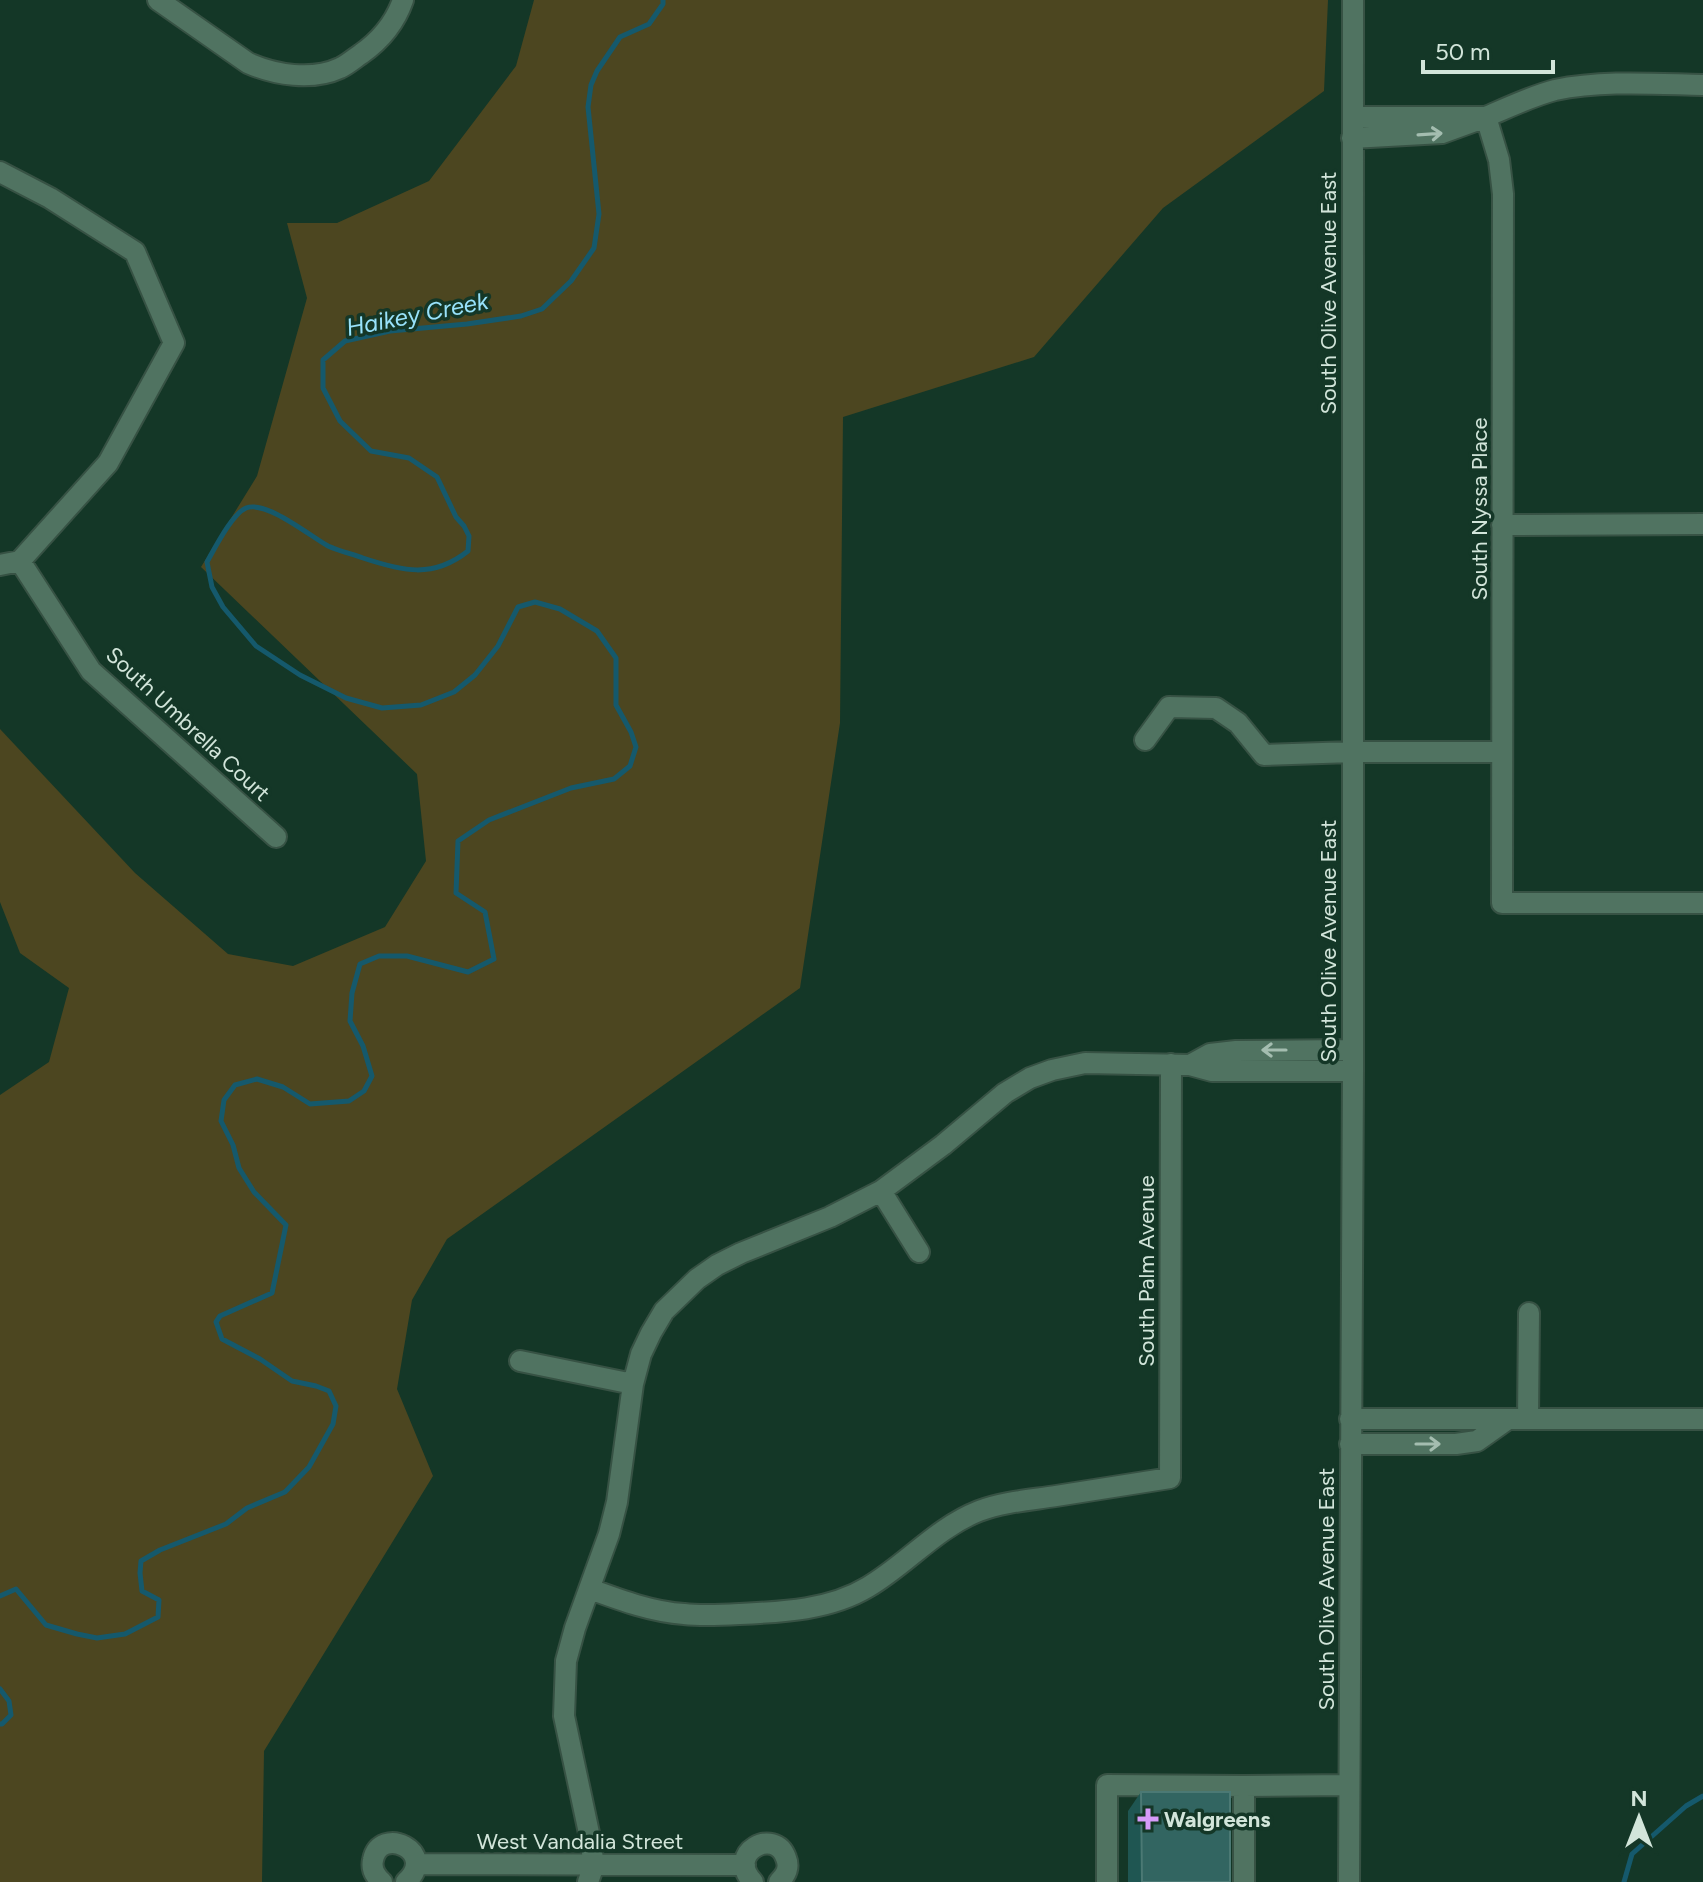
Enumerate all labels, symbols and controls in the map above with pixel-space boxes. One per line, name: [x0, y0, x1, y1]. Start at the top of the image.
scale bar: [1423, 24, 1553, 74]
text: 50 m: [1435, 37, 1491, 66]
one-way arrow: [1416, 126, 1443, 141]
street label: South Olive Avenue East: [1315, 172, 1342, 414]
water label: Haikey Creek: [343, 286, 492, 342]
street label: South Nyssa Place: [1466, 417, 1493, 601]
street label: South Umbrella Court: [100, 641, 276, 807]
street label: South Olive Avenue East: [1315, 820, 1342, 1062]
one-way arrow: [1261, 1042, 1288, 1058]
street label: South Palm Avenue: [1133, 1175, 1160, 1367]
one-way arrow: [1414, 1436, 1441, 1452]
street label: South Olive Avenue East: [1313, 1468, 1340, 1710]
north arrow: [1599, 1778, 1679, 1858]
text: N: [1630, 1785, 1648, 1812]
place label: Walgreens: [1164, 1806, 1271, 1833]
marker: Walgreens: [1139, 1810, 1157, 1828]
street label: West Vandalia Street: [477, 1828, 683, 1855]

